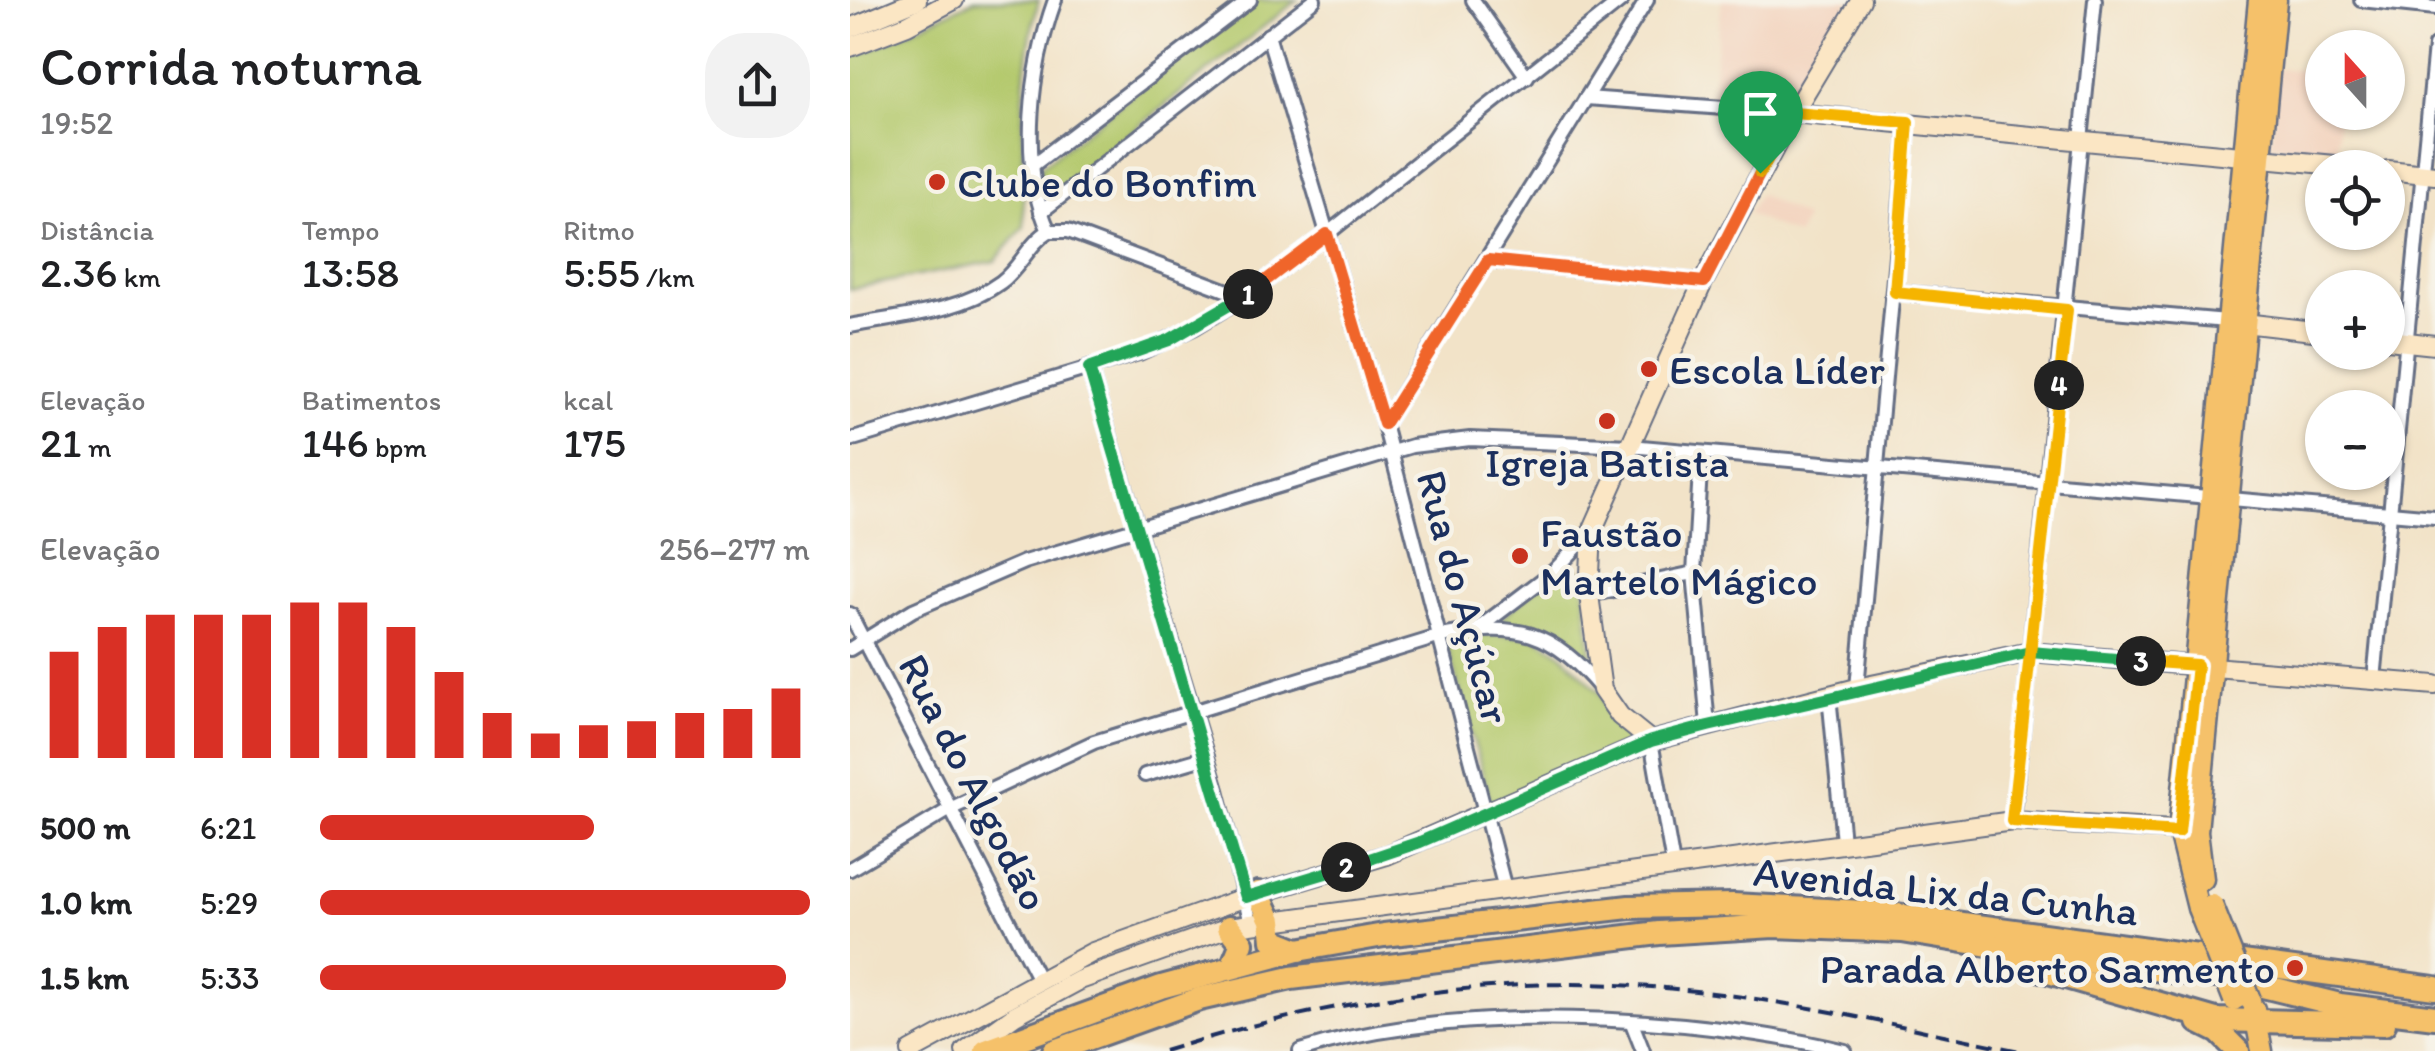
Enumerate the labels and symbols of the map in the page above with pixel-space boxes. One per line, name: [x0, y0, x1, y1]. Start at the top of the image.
north arrow: [2305, 30, 2405, 130]
pin: [1718, 71, 1803, 174]
place label: Clube do Bonfim: [957, 157, 1257, 208]
marker: Clube do Bonfim: [926, 171, 948, 193]
pin: 1: [1223, 269, 1273, 319]
place label: Escola Líder: [1669, 344, 1885, 395]
marker: Escola Líder: [1638, 358, 1660, 380]
pin: 4: [2034, 360, 2084, 410]
marker: Igreja Batista: [1596, 410, 1618, 432]
place label: Igreja Batista: [1485, 437, 1729, 488]
street label: Rua do Açúcar: [1406, 465, 1522, 730]
place label: Faustão Martelo Mágico: [1540, 507, 1818, 606]
marker: Faustão Martelo Mágico: [1509, 545, 1531, 567]
pin: 3: [2116, 636, 2166, 686]
street label: Rua do Algodão: [888, 645, 1060, 919]
pin: 2: [1321, 842, 1371, 892]
street label: Avenida Lix da Cunha: [1751, 845, 2141, 937]
place label: Parada Alberto Sarmento: [1820, 943, 2275, 994]
marker: Parada Alberto Sarmento: [2284, 957, 2306, 979]

